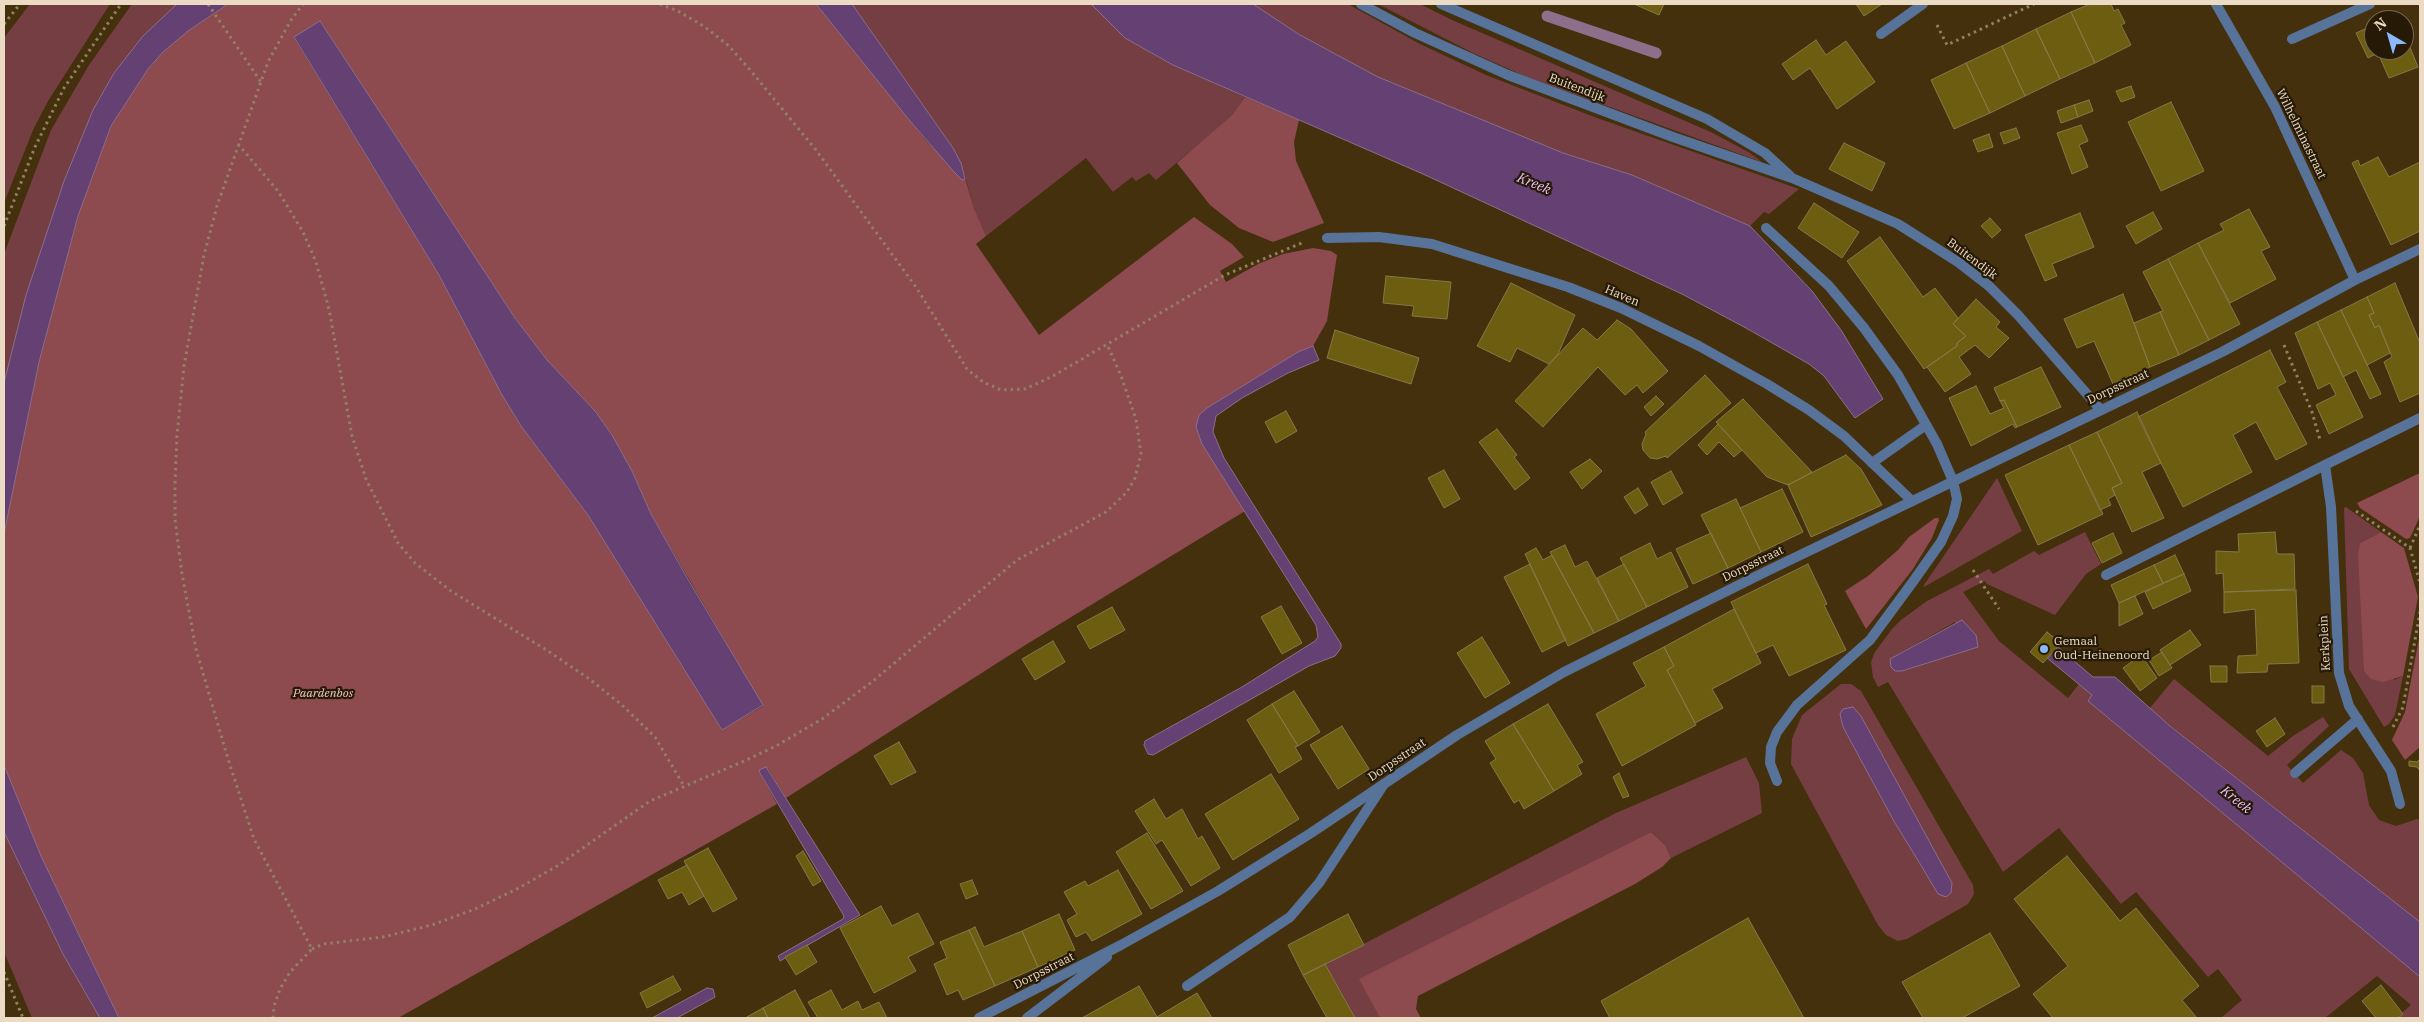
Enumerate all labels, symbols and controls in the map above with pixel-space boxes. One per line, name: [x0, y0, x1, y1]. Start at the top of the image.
north arrow: [2364, 10, 2414, 60]
text: N: [2370, 13, 2390, 34]
street label: Buitendijk: [1547, 71, 1607, 105]
street label: Wilhelminastraat: [2273, 87, 2329, 181]
water label: Kreek: [1515, 169, 1553, 199]
street label: Buitendijk: [1944, 235, 2000, 283]
street label: Haven: [1603, 282, 1641, 310]
street label: Dorpsstraat: [2085, 366, 2151, 408]
street label: Dorpsstraat: [1720, 543, 1786, 585]
street label: Kerkplein: [2316, 615, 2334, 671]
place label: Gemaal Oud-Heinenoord: [2054, 635, 2150, 663]
marker: Gemaal Oud-Heinenoord: [2038, 643, 2050, 655]
park label: Paardenbos: [293, 687, 353, 701]
street label: Dorpsstraat: [1366, 736, 1428, 784]
water label: Kreek: [2217, 782, 2255, 818]
street label: Dorpsstraat: [1011, 950, 1077, 992]

